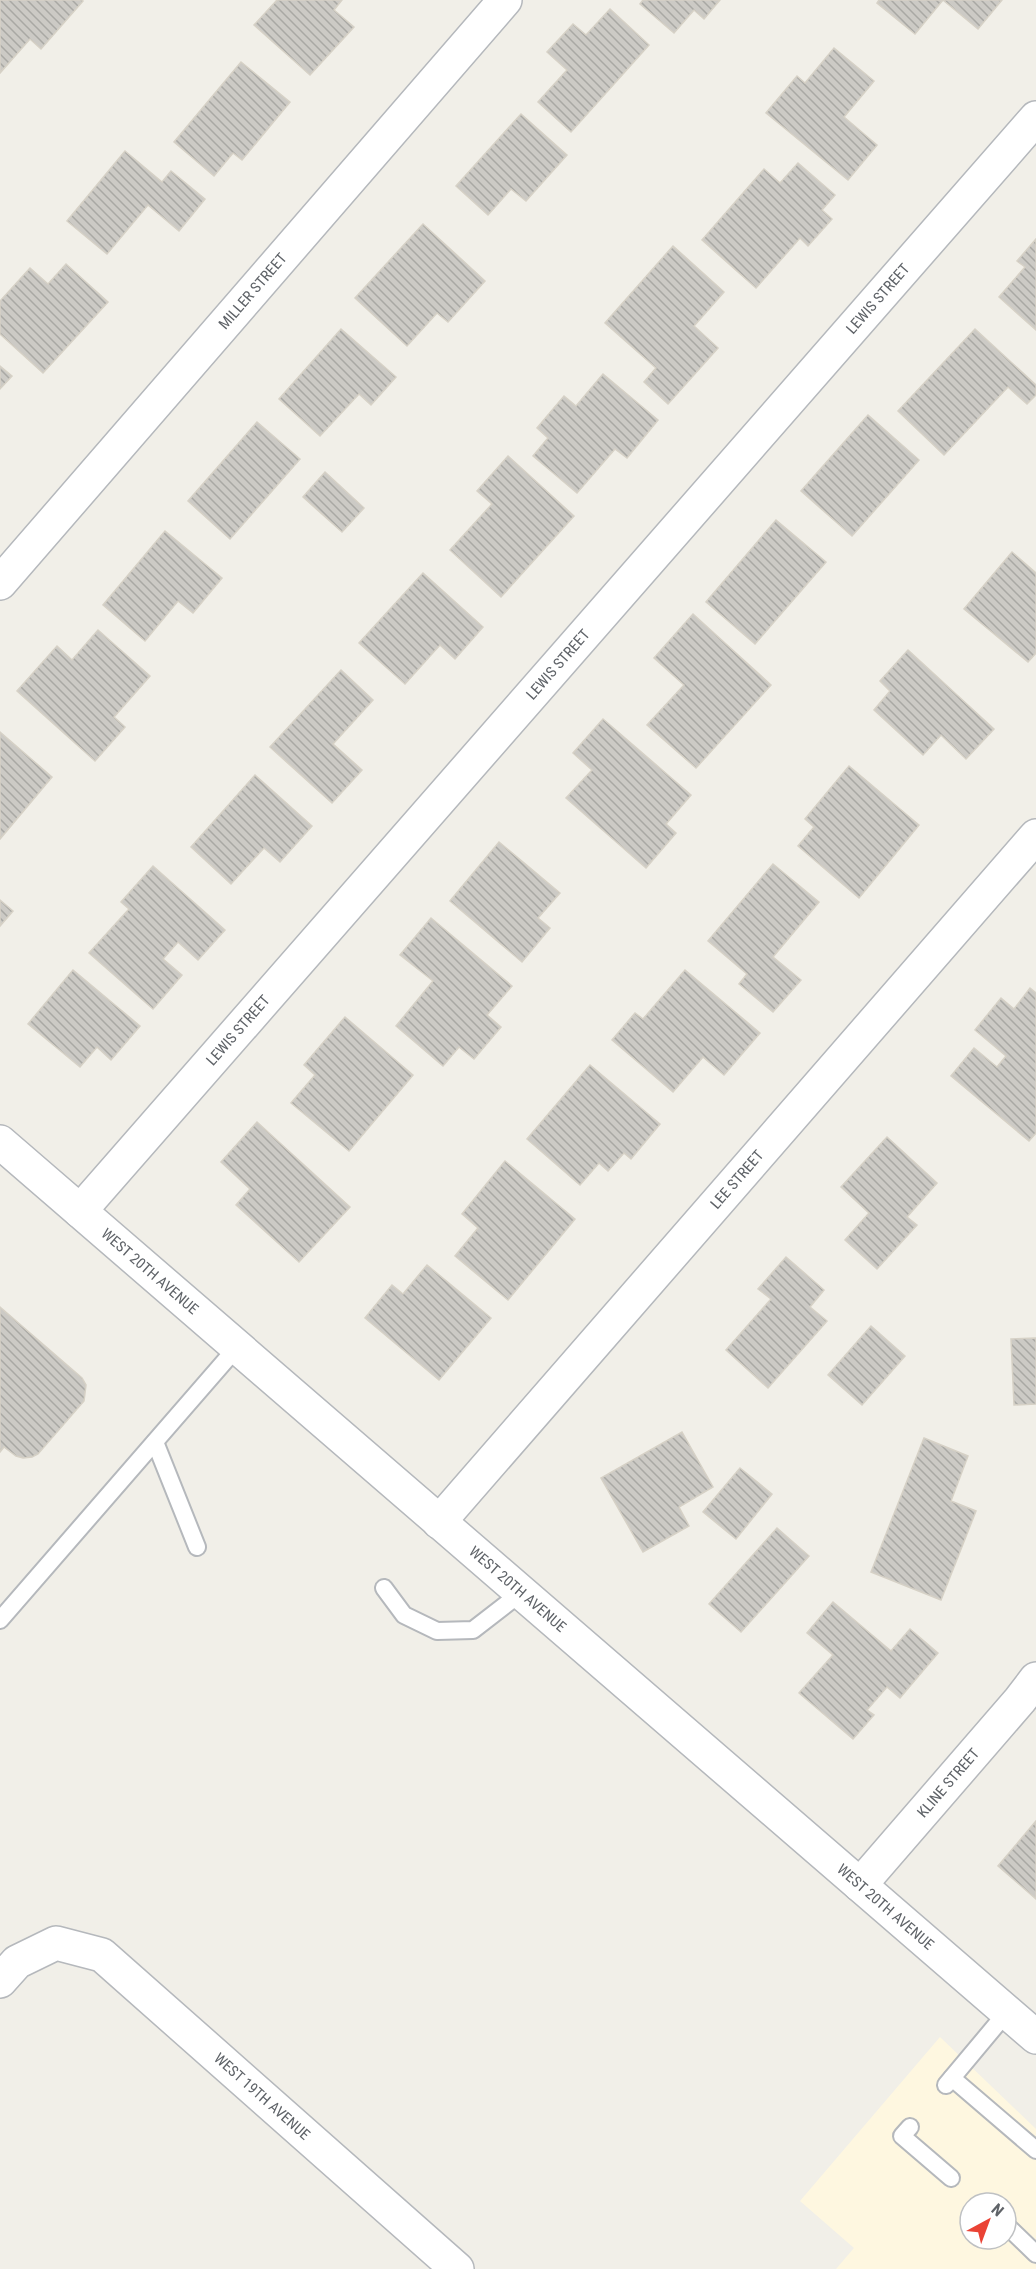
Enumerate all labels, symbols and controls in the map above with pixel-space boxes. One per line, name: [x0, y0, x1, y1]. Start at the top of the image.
street label: MILLER STREET: [215, 249, 291, 333]
street label: LEWIS STREET: [842, 260, 914, 338]
street label: LEWIS STREET: [522, 626, 594, 703]
street label: LEWIS STREET: [202, 991, 274, 1069]
street label: LEE STREET: [707, 1146, 768, 1213]
street label: WEST 20TH AVENUE: [98, 1225, 202, 1318]
street label: WEST 20TH AVENUE: [465, 1542, 570, 1636]
street label: KLINE STREET: [913, 1744, 983, 1821]
street label: WEST 20TH AVENUE: [833, 1860, 937, 1954]
street label: WEST 19TH AVENUE: [210, 2049, 314, 2144]
north arrow: [958, 2191, 1018, 2251]
text: N: [988, 2200, 1007, 2220]

